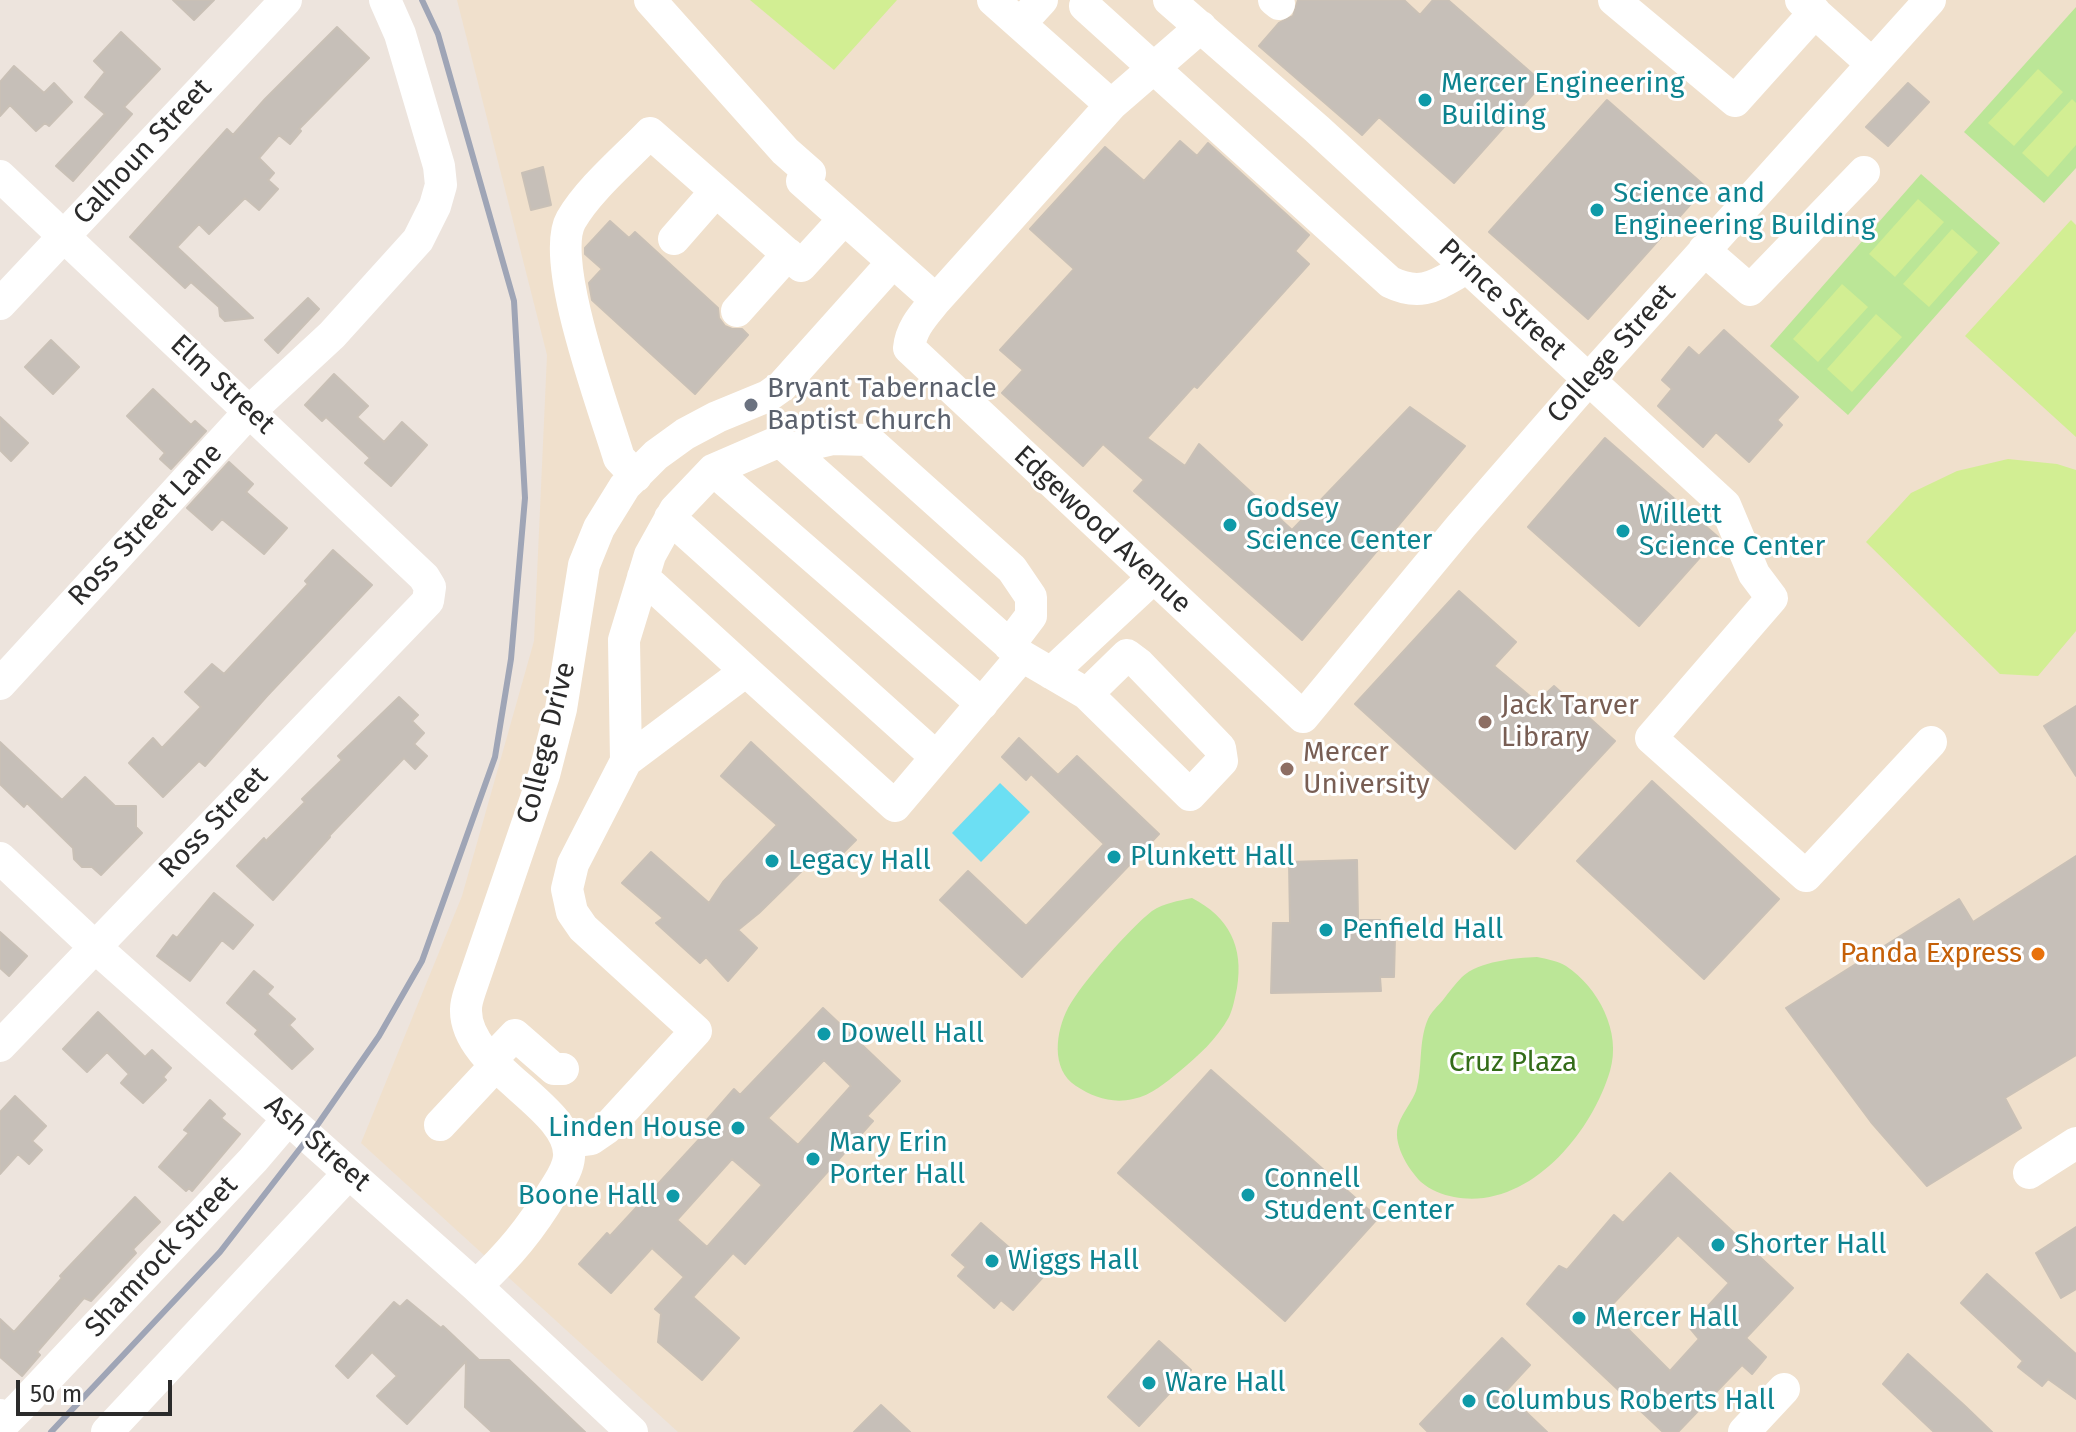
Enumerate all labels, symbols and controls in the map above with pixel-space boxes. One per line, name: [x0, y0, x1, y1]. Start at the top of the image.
place label: Mercer Engineering Building: [1441, 67, 1684, 133]
street label: Calhoun Street: [67, 72, 219, 232]
marker: Mercer Engineering Building: [1416, 91, 1434, 109]
place label: Science and Engineering Building: [1613, 177, 1875, 243]
marker: Science and Engineering Building: [1588, 201, 1606, 219]
street label: Prince Street: [1431, 232, 1573, 368]
street label: College Street: [1541, 277, 1683, 431]
street label: Elm Street: [163, 328, 281, 442]
place label: Bryant Tabernacle Baptist Church: [767, 372, 997, 438]
marker: Bryant Tabernacle Baptist Church: [742, 396, 760, 414]
street label: Ross Street Lane: [62, 437, 230, 613]
street label: Edgewood Avenue: [1006, 439, 1198, 621]
place label: Godsey Science Center: [1246, 492, 1432, 558]
place label: Willett Science Center: [1639, 498, 1825, 564]
marker: Godsey Science Center: [1221, 516, 1239, 534]
marker: Willett Science Center: [1614, 522, 1632, 540]
street label: College Drive: [511, 659, 583, 827]
place label: Jack Tarver Library: [1501, 689, 1639, 755]
marker: Jack Tarver Library: [1476, 713, 1494, 731]
place label: Mercer University: [1303, 736, 1430, 802]
street label: Ross Street: [153, 760, 275, 886]
marker: Mercer University: [1278, 760, 1296, 778]
place label: Plunkett Hall: [1130, 840, 1294, 874]
place label: Legacy Hall: [788, 844, 931, 878]
marker: Plunkett Hall: [1105, 848, 1123, 866]
marker: Legacy Hall: [763, 852, 781, 870]
place label: Penfield Hall: [1342, 913, 1503, 947]
marker: Penfield Hall: [1317, 921, 1335, 939]
place label: Panda Express: [1840, 937, 2022, 971]
marker: Panda Express: [2029, 945, 2047, 963]
place label: Dowell Hall: [840, 1017, 984, 1051]
marker: Dowell Hall: [815, 1025, 833, 1043]
park label: Cruz Plaza: [1449, 1046, 1577, 1080]
street label: Ash Street: [257, 1089, 377, 1199]
place label: Linden House: [548, 1111, 722, 1145]
marker: Linden House: [729, 1119, 747, 1137]
place label: Mary Erin Porter Hall: [829, 1126, 965, 1192]
marker: Mary Erin Porter Hall: [804, 1150, 822, 1168]
place label: Connell Student Center: [1264, 1162, 1454, 1228]
street label: Shamrock Street: [79, 1169, 245, 1345]
place label: Boone Hall: [518, 1179, 657, 1213]
marker: Connell Student Center: [1239, 1186, 1257, 1204]
marker: Boone Hall: [664, 1187, 682, 1205]
place label: Shorter Hall: [1734, 1228, 1886, 1262]
marker: Shorter Hall: [1709, 1236, 1727, 1254]
place label: Wiggs Hall: [1008, 1244, 1139, 1278]
marker: Wiggs Hall: [983, 1252, 1001, 1270]
place label: Mercer Hall: [1595, 1301, 1739, 1335]
marker: Mercer Hall: [1570, 1309, 1588, 1327]
scale bar: [20, 1364, 176, 1414]
place label: Ware Hall: [1165, 1366, 1286, 1400]
marker: Ware Hall: [1140, 1374, 1158, 1392]
text: 50 m: [30, 1380, 82, 1408]
place label: Columbus Roberts Hall: [1485, 1384, 1775, 1418]
marker: Columbus Roberts Hall: [1460, 1392, 1478, 1410]

